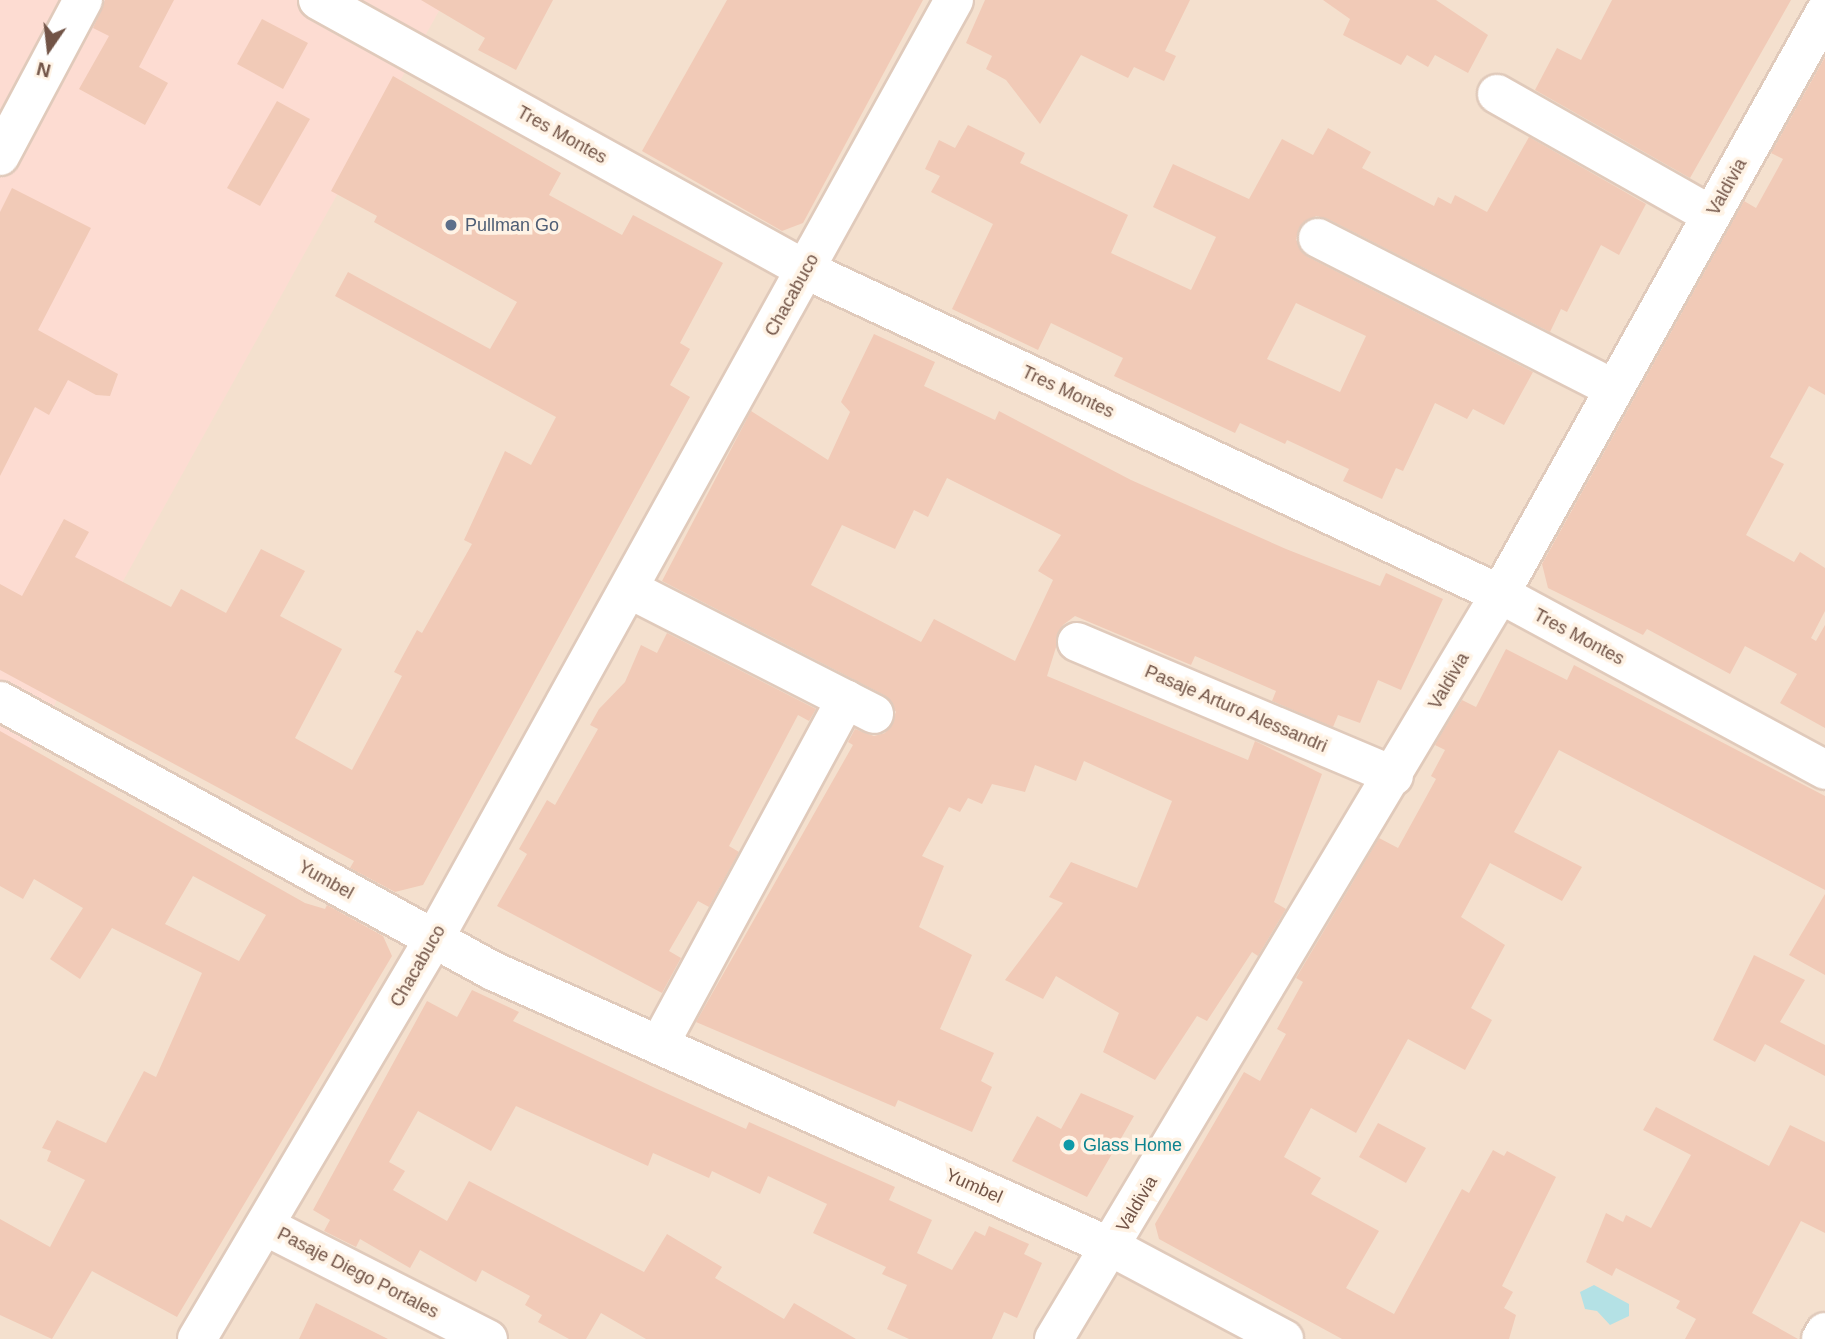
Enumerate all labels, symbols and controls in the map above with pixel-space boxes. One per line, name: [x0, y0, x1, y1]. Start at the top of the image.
north arrow: [14, 14, 84, 84]
text: N: [35, 58, 53, 82]
street label: Tres Montes: [513, 101, 611, 169]
street label: Valdivia: [1703, 155, 1751, 219]
place label: Pullman Go: [465, 214, 559, 236]
marker: Pullman Go: [443, 217, 459, 233]
street label: Chacabuco: [760, 250, 824, 340]
street label: Tres Montes: [1018, 361, 1118, 423]
street label: Tres Montes: [1530, 604, 1628, 670]
street label: Valdivia: [1424, 649, 1474, 713]
street label: Pasaje Arturo Alessandri: [1141, 660, 1331, 758]
street label: Yumbel: [295, 856, 357, 904]
street label: Chacabuco: [386, 921, 450, 1011]
place label: Glass Home: [1083, 1134, 1182, 1156]
marker: Glass Home: [1061, 1137, 1077, 1153]
street label: Yumbel: [942, 1164, 1006, 1208]
street label: Valdivia: [1112, 1172, 1162, 1236]
street label: Pasaje Diego Portales: [274, 1223, 442, 1323]

